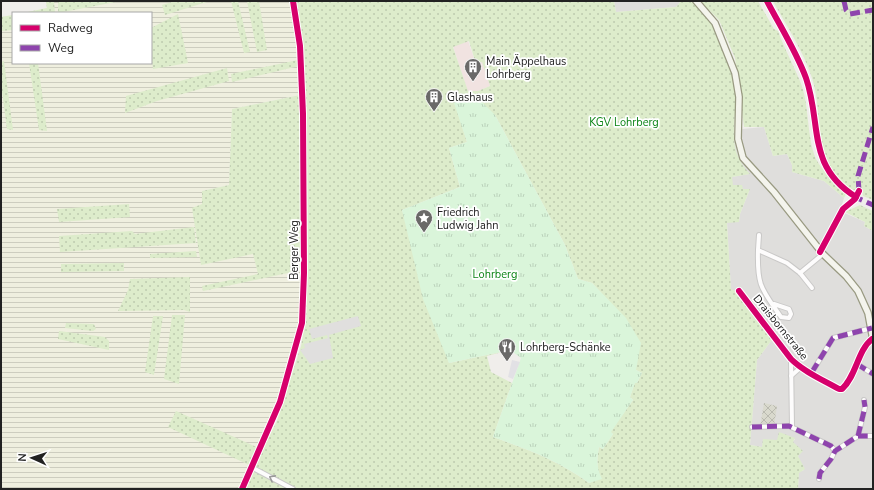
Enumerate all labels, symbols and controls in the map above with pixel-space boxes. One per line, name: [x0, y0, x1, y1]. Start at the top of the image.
legend: [12, 12, 152, 64]
text: Radweg: [48, 20, 93, 36]
text: Weg: [48, 40, 74, 56]
place label: Main Äppelhaus Lohrberg: [486, 54, 566, 82]
building icon: Main Äppelhaus Lohrberg: [463, 57, 483, 82]
building icon: Glashaus: [424, 87, 444, 112]
place label: Glashaus: [447, 90, 493, 105]
park label: KGV Lohrberg: [589, 115, 659, 130]
place label: Friedrich Ludwig Jahn: [437, 205, 498, 233]
place icon: Friedrich Ludwig Jahn: [414, 208, 434, 233]
street label: Berger Weg: [287, 220, 302, 280]
park label: Lohrberg: [473, 267, 517, 282]
street label: Draisbornstraße: [750, 292, 812, 363]
restaurant icon: Lohrberg-Schänke: [497, 337, 517, 362]
place label: Lohrberg-Schänke: [520, 340, 611, 355]
north arrow: [12, 438, 52, 478]
text: N: [15, 453, 30, 462]
one-way arrow: [269, 475, 276, 483]

